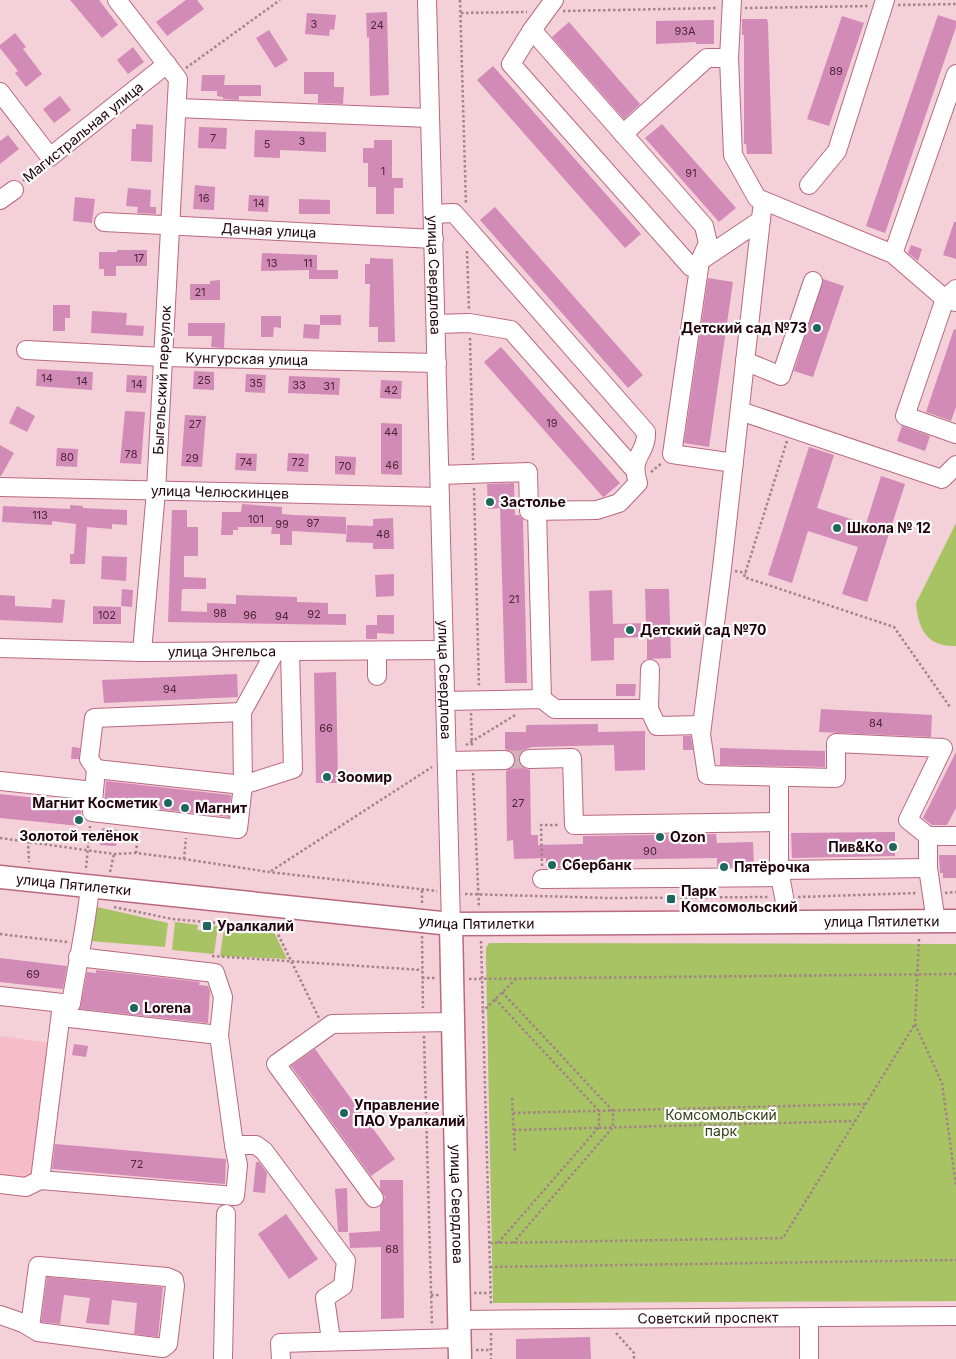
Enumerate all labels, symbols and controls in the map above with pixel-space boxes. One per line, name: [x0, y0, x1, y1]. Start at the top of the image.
house number: 3: [311, 17, 318, 31]
house number: 24: [370, 18, 384, 32]
house number: 93А: [674, 24, 696, 38]
house number: 89: [829, 64, 843, 78]
street label: Магистральная улица: [19, 78, 146, 185]
house number: 7: [210, 131, 216, 145]
house number: 3: [299, 134, 306, 148]
house number: 5: [264, 137, 271, 151]
house number: 1: [381, 164, 385, 178]
house number: 91: [685, 166, 697, 180]
house number: 16: [198, 191, 210, 205]
house number: 14: [253, 196, 265, 210]
street label: улица Свердлова: [425, 215, 445, 335]
street label: Дачная улица: [221, 219, 317, 241]
house number: 17: [134, 251, 144, 265]
house number: 13: [266, 256, 278, 270]
house number: 11: [304, 256, 312, 270]
house number: 21: [194, 285, 206, 299]
street label: Быгельский переулок: [149, 304, 174, 455]
place label: Детский сад №73: [681, 319, 807, 336]
marker: Детский сад №73: [811, 322, 823, 334]
street label: Кунгурская улица: [185, 348, 308, 368]
house number: 14: [41, 371, 53, 385]
house number: 25: [197, 373, 211, 387]
house number: 14: [76, 374, 88, 388]
house number: 35: [249, 376, 263, 390]
house number: 14: [131, 377, 143, 391]
house number: 33: [292, 378, 306, 392]
house number: 31: [323, 379, 335, 393]
house number: 42: [384, 383, 398, 397]
house number: 19: [546, 416, 558, 430]
house number: 27: [189, 417, 201, 431]
house number: 44: [384, 425, 398, 439]
house number: 78: [125, 447, 138, 461]
house number: 80: [60, 450, 74, 464]
house number: 29: [185, 451, 199, 465]
house number: 74: [240, 455, 252, 469]
house number: 72: [292, 455, 304, 469]
house number: 46: [385, 458, 399, 472]
house number: 70: [339, 459, 352, 473]
street label: улица Челюскинцев: [151, 481, 289, 502]
place label: Застолье: [500, 493, 566, 510]
marker: Застолье: [484, 496, 496, 508]
house number: 113: [32, 508, 48, 522]
house number: 101: [248, 512, 264, 526]
house number: 97: [307, 516, 319, 530]
house number: 99: [275, 517, 289, 531]
place label: Школа № 12: [847, 519, 931, 536]
marker: Школа № 12: [831, 522, 843, 534]
house number: 48: [376, 527, 390, 541]
house number: 21: [508, 592, 520, 606]
house number: 98: [213, 606, 227, 620]
house number: 92: [307, 607, 321, 621]
house number: 102: [98, 608, 116, 622]
house number: 96: [243, 608, 257, 622]
house number: 94: [275, 609, 289, 623]
street label: улица Свердлова: [435, 620, 455, 740]
place label: Детский сад №70: [640, 621, 766, 638]
marker: Детский сад №70: [624, 624, 636, 636]
street label: улица Энгельса: [168, 642, 276, 660]
house number: 94: [163, 682, 177, 696]
house number: 84: [869, 716, 883, 730]
house number: 66: [319, 721, 333, 735]
place label: Зоомир: [337, 768, 392, 785]
marker: Зоомир: [321, 771, 333, 783]
place label: Магнит Косметик: [32, 794, 159, 811]
house number: 27: [512, 796, 524, 810]
marker: Магнит Косметик: [162, 797, 174, 809]
place label: Магнит: [195, 799, 247, 816]
marker: Магнит: [179, 802, 191, 814]
marker: Золотой телёнок: [73, 814, 85, 826]
place label: Золотой телёнок: [19, 827, 140, 844]
place label: Ozon: [670, 828, 706, 845]
marker: Ozon: [654, 831, 666, 843]
place label: Пив&Ко: [828, 838, 883, 855]
marker: Пив&Ко: [887, 841, 899, 853]
house number: 90: [643, 844, 657, 858]
place label: Сбербанк: [562, 856, 632, 873]
place label: Пятёрочка: [734, 858, 810, 875]
marker: Сбербанк: [546, 859, 558, 871]
marker: Пятёрочка: [718, 861, 730, 873]
street label: улица Пятилетки: [15, 870, 132, 899]
place label: Парк Комсомольский: [681, 882, 798, 915]
marker: Парк Комсомольский: [665, 893, 677, 905]
street label: улица Пятилетки: [418, 912, 535, 932]
street label: улица Пятилетки: [824, 912, 940, 930]
place label: Уралкалий: [217, 917, 294, 934]
marker: Уралкалий: [201, 920, 213, 932]
house number: 69: [26, 967, 40, 981]
place label: Lorena: [144, 999, 191, 1016]
marker: Lorena: [128, 1002, 140, 1014]
place label: Управление ПАО Уралкалий: [354, 1096, 465, 1129]
park label: Комсомольский парк: [665, 1106, 777, 1139]
marker: Управление ПАО Уралкалий: [338, 1107, 350, 1119]
street label: улица Свердлова: [448, 1144, 467, 1264]
house number: 72: [131, 1157, 143, 1171]
house number: 68: [385, 1242, 399, 1256]
street label: Советский проспект: [637, 1308, 779, 1327]

